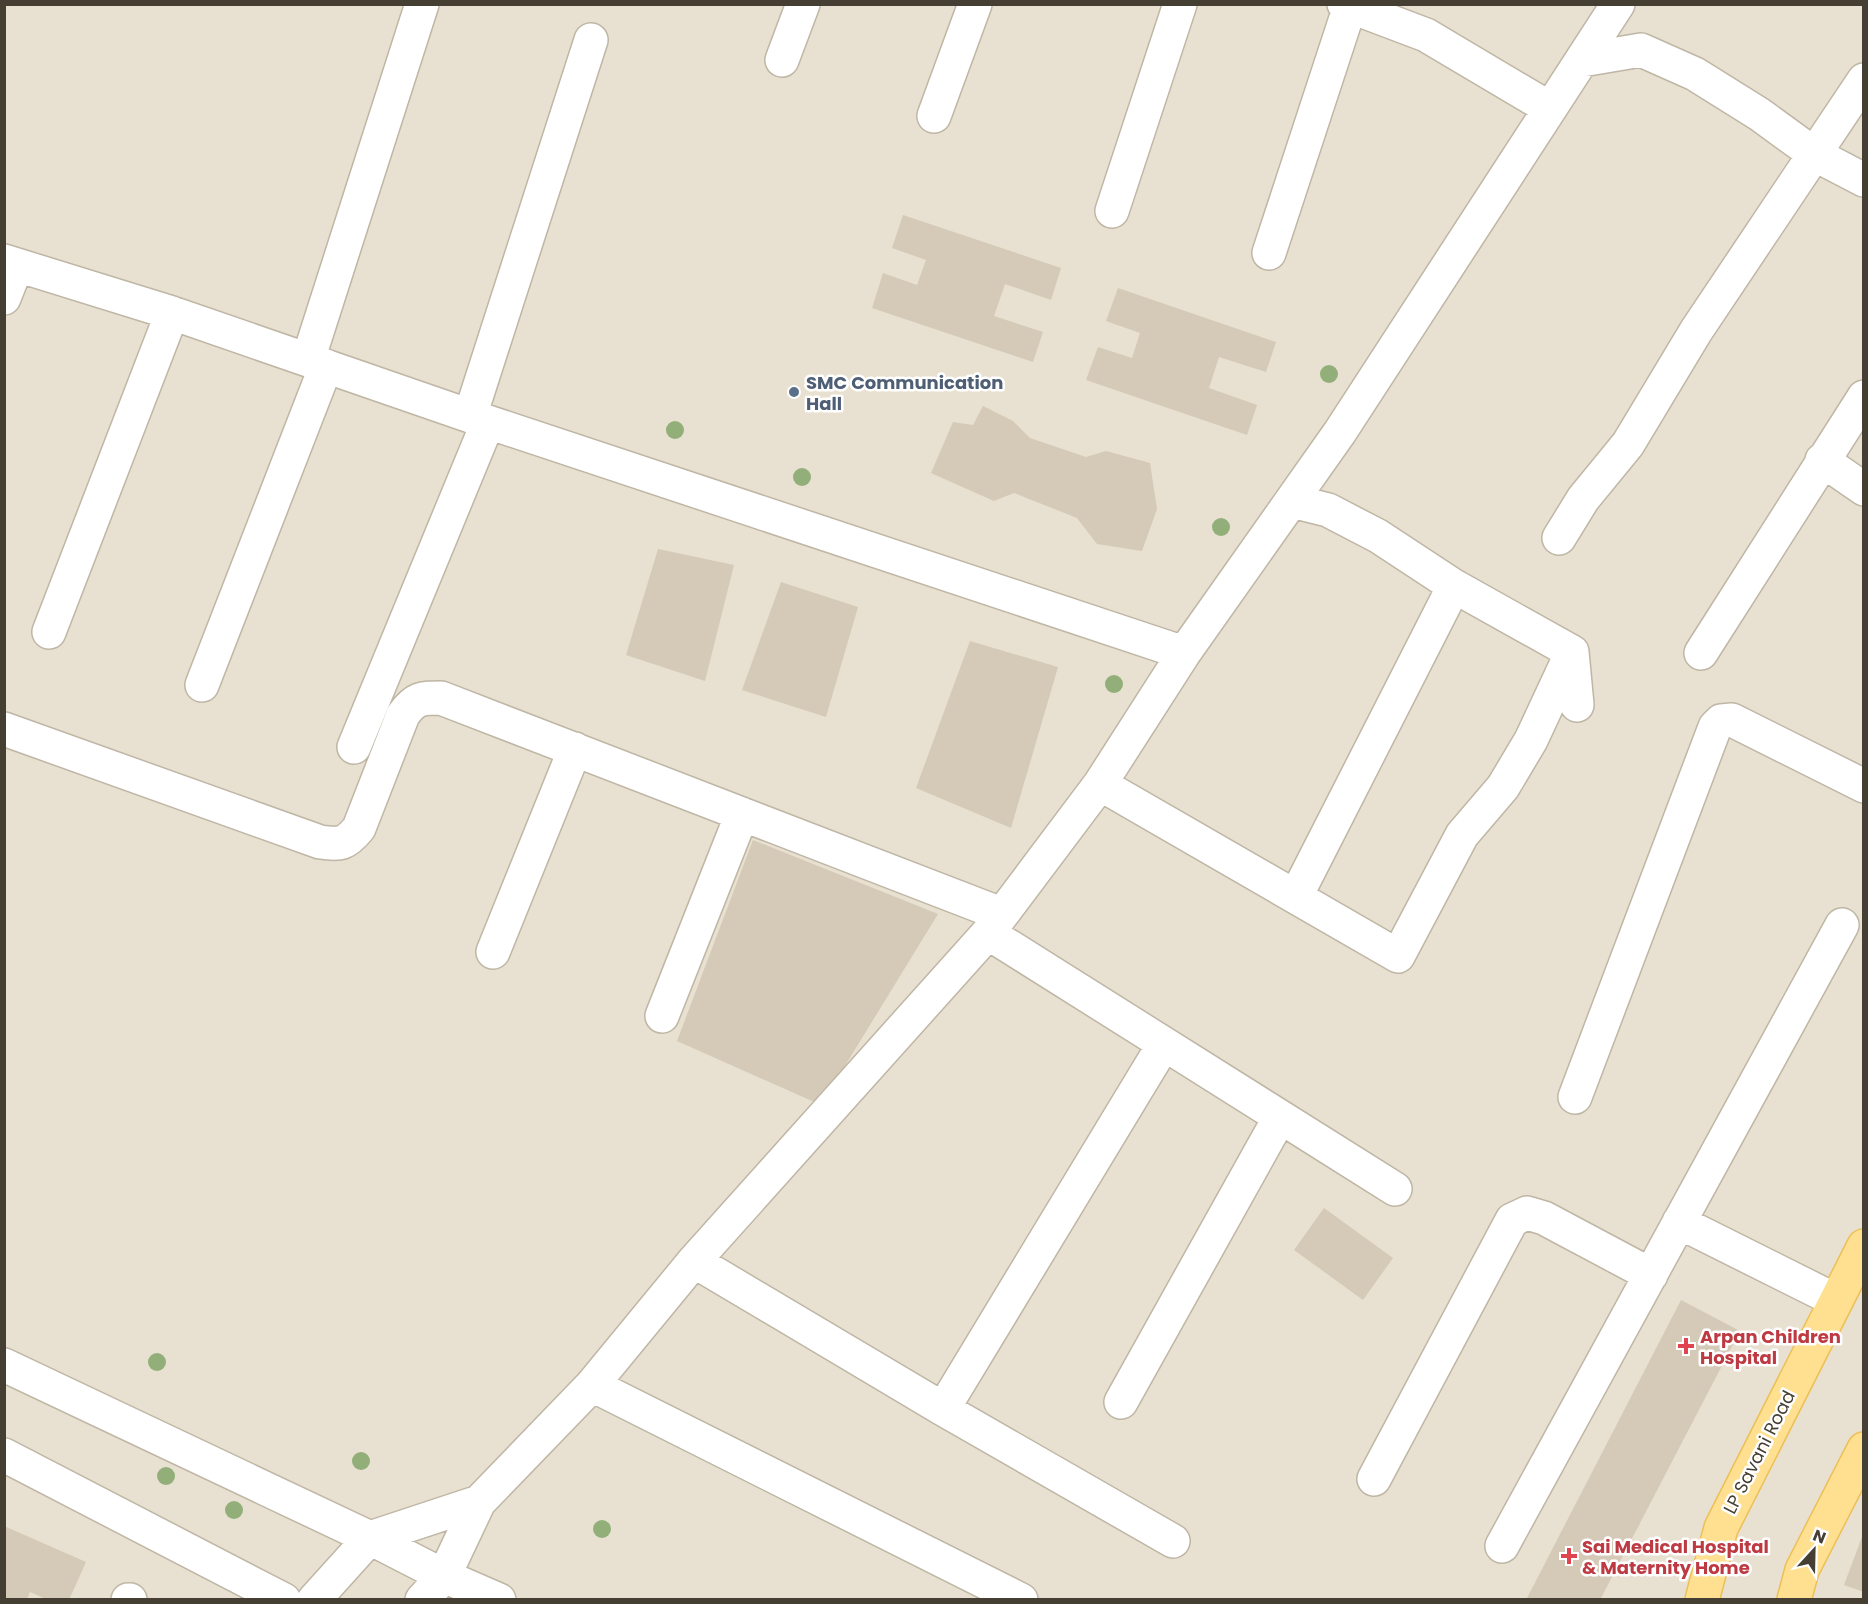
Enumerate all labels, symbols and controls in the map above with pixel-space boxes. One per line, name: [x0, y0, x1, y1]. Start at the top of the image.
place label: SMC Communication Hall: [806, 370, 1003, 416]
marker: SMC Communication Hall: [787, 385, 801, 399]
place label: Arpan Children Hospital: [1700, 1324, 1841, 1370]
marker: Arpan Children Hospital: [1677, 1337, 1695, 1355]
street label: LP Savani Road: [1717, 1386, 1801, 1518]
north arrow: [1784, 1520, 1844, 1580]
text: N: [1810, 1524, 1829, 1549]
place label: Sai Medical Hospital & Maternity Home: [1582, 1534, 1769, 1580]
marker: Sai Medical Hospital & Maternity Home: [1560, 1547, 1578, 1565]

